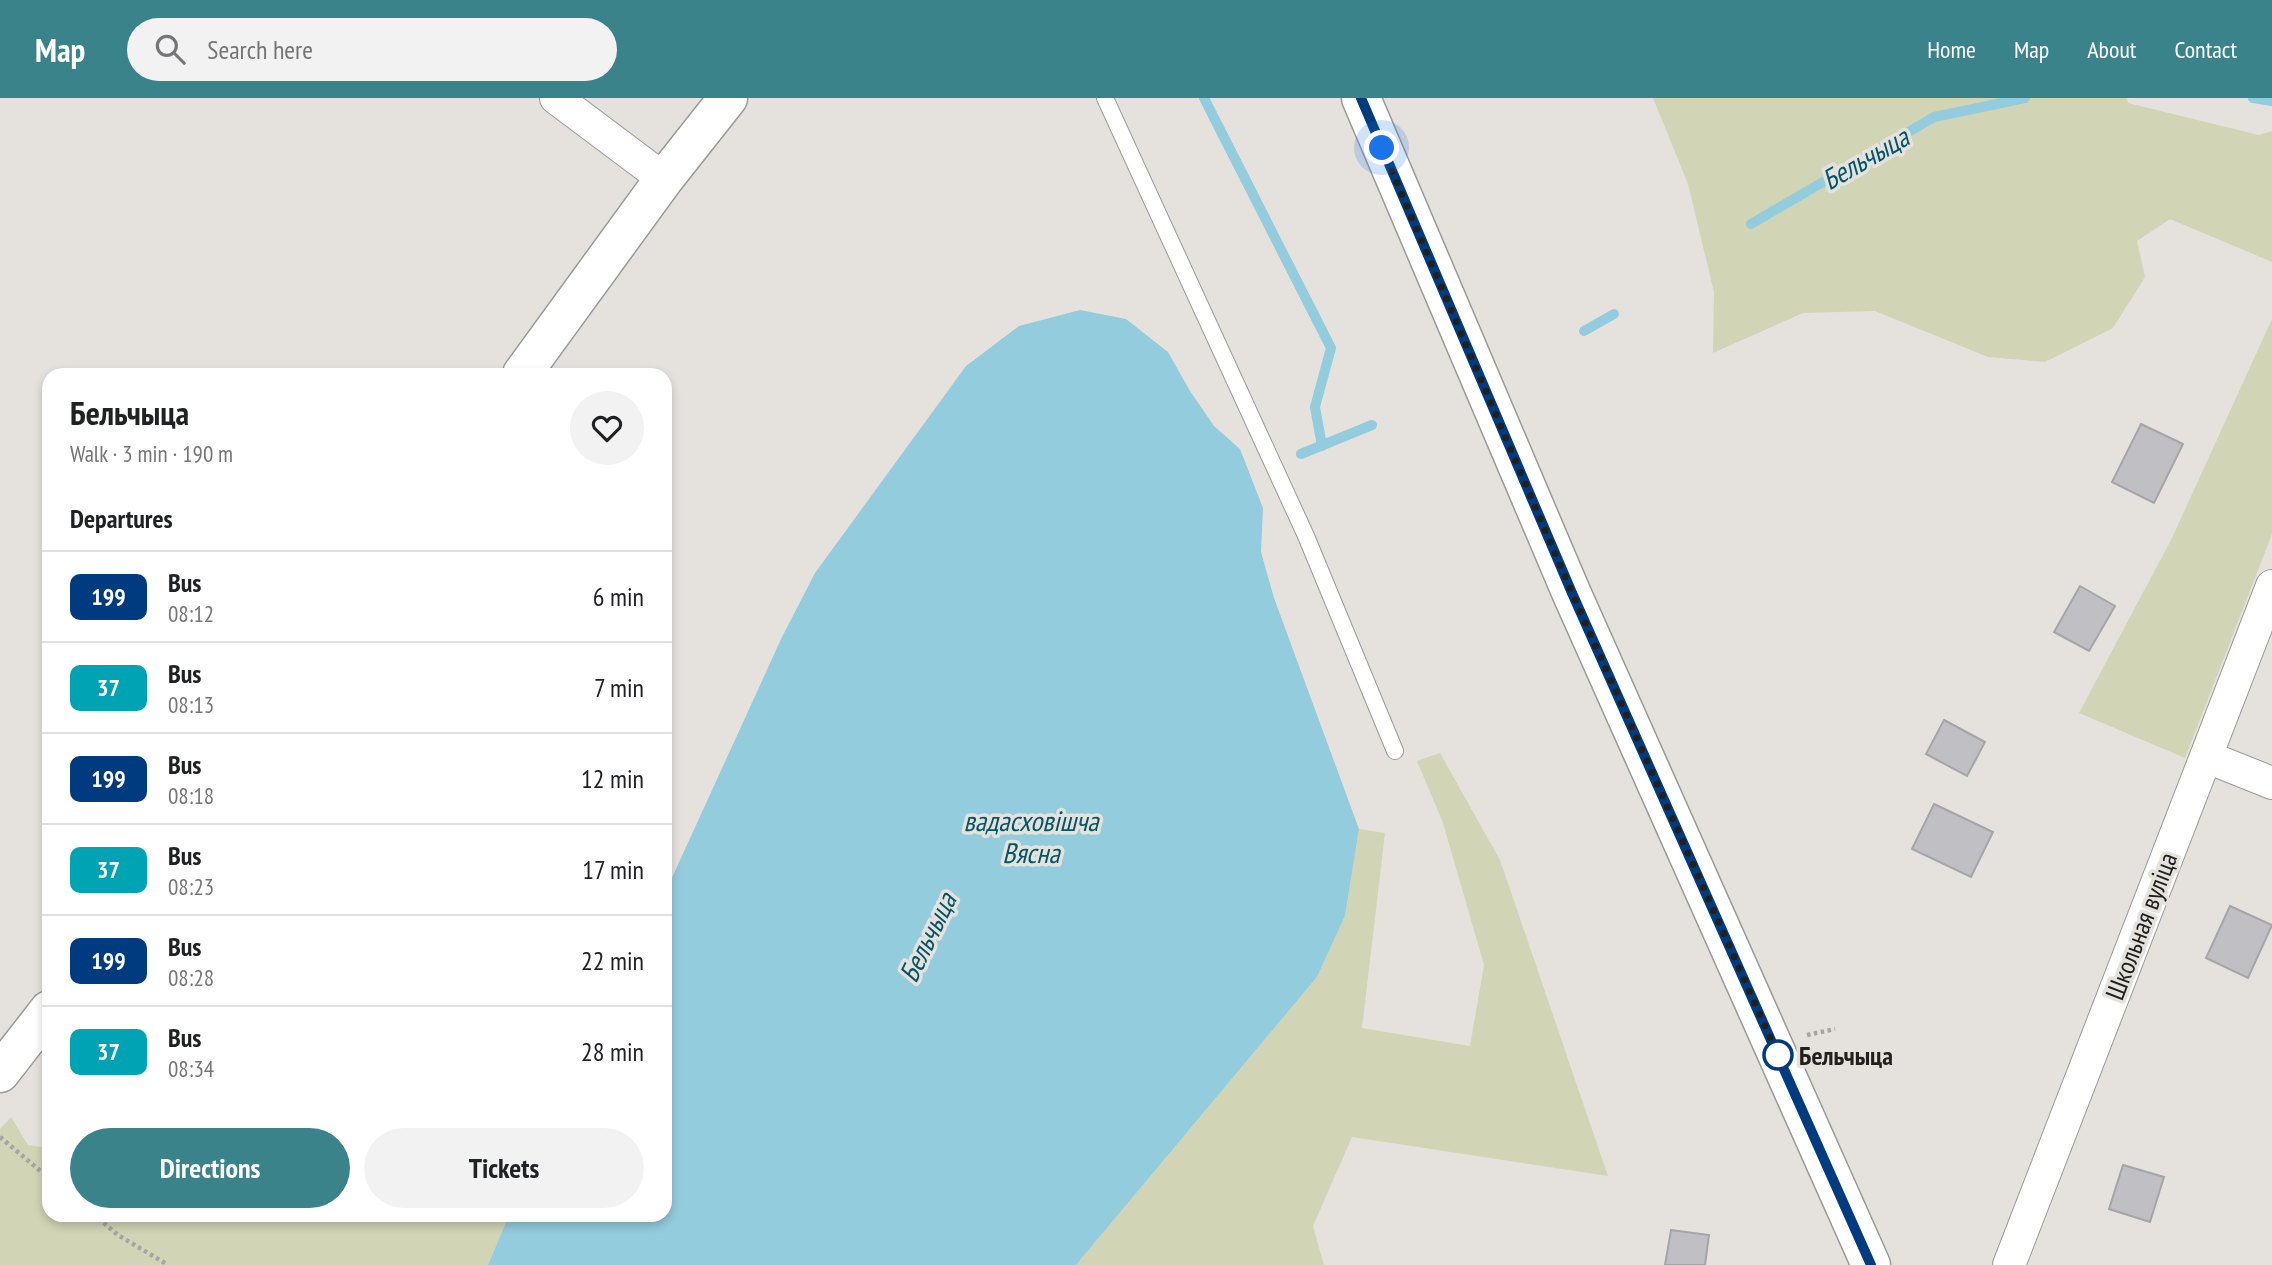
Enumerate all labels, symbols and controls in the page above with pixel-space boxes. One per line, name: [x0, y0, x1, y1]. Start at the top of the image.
search box: [127, 18, 617, 81]
text: Map: [35, 28, 85, 71]
icon: search: [151, 30, 189, 68]
text: Search here: [207, 33, 313, 66]
text: Home: [1927, 34, 1976, 65]
text: Map: [2014, 34, 2049, 65]
text: About: [2087, 34, 2136, 65]
text: Contact: [2174, 34, 2237, 65]
water label: Бельчыца: [1815, 117, 1917, 198]
your location: [1364, 130, 1399, 165]
text: Бельчыца: [70, 391, 189, 434]
button: heart: [570, 391, 644, 465]
text: Walk · 3 min · 190 m: [70, 439, 233, 468]
text: Departures: [70, 502, 173, 535]
text: Bus: [168, 566, 201, 599]
text: 6 min: [593, 580, 644, 613]
text: 199: [91, 581, 126, 612]
text: 08:12: [168, 599, 214, 628]
text: Bus: [168, 657, 201, 690]
text: 7 min: [594, 671, 644, 704]
text: 37: [97, 672, 120, 703]
text: 08:13: [168, 690, 214, 719]
text: Bus: [168, 748, 201, 781]
text: 12 min: [581, 762, 644, 795]
text: 199: [91, 763, 126, 794]
text: 08:18: [168, 781, 214, 810]
water label: вадасховішча Вясна: [963, 802, 1100, 871]
text: Bus: [168, 839, 201, 872]
street label: Школьная вуліца: [2098, 848, 2184, 1004]
text: 17 min: [582, 853, 644, 886]
text: 37: [97, 854, 120, 885]
text: 08:23: [168, 872, 214, 901]
water label: Бельчыца: [890, 885, 965, 988]
text: Bus: [168, 930, 201, 963]
text: 22 min: [581, 944, 644, 977]
text: 199: [91, 945, 126, 976]
text: 08:28: [168, 963, 214, 992]
text: Bus: [168, 1021, 201, 1054]
text: 28 min: [581, 1035, 644, 1068]
text: 37: [97, 1036, 120, 1067]
place label: Бельчыца: [1799, 1039, 1893, 1072]
marker: Бельчыца: [1763, 1040, 1793, 1070]
text: 08:34: [168, 1054, 214, 1083]
button: Directions: [70, 1128, 350, 1208]
button: Tickets: [364, 1128, 644, 1208]

